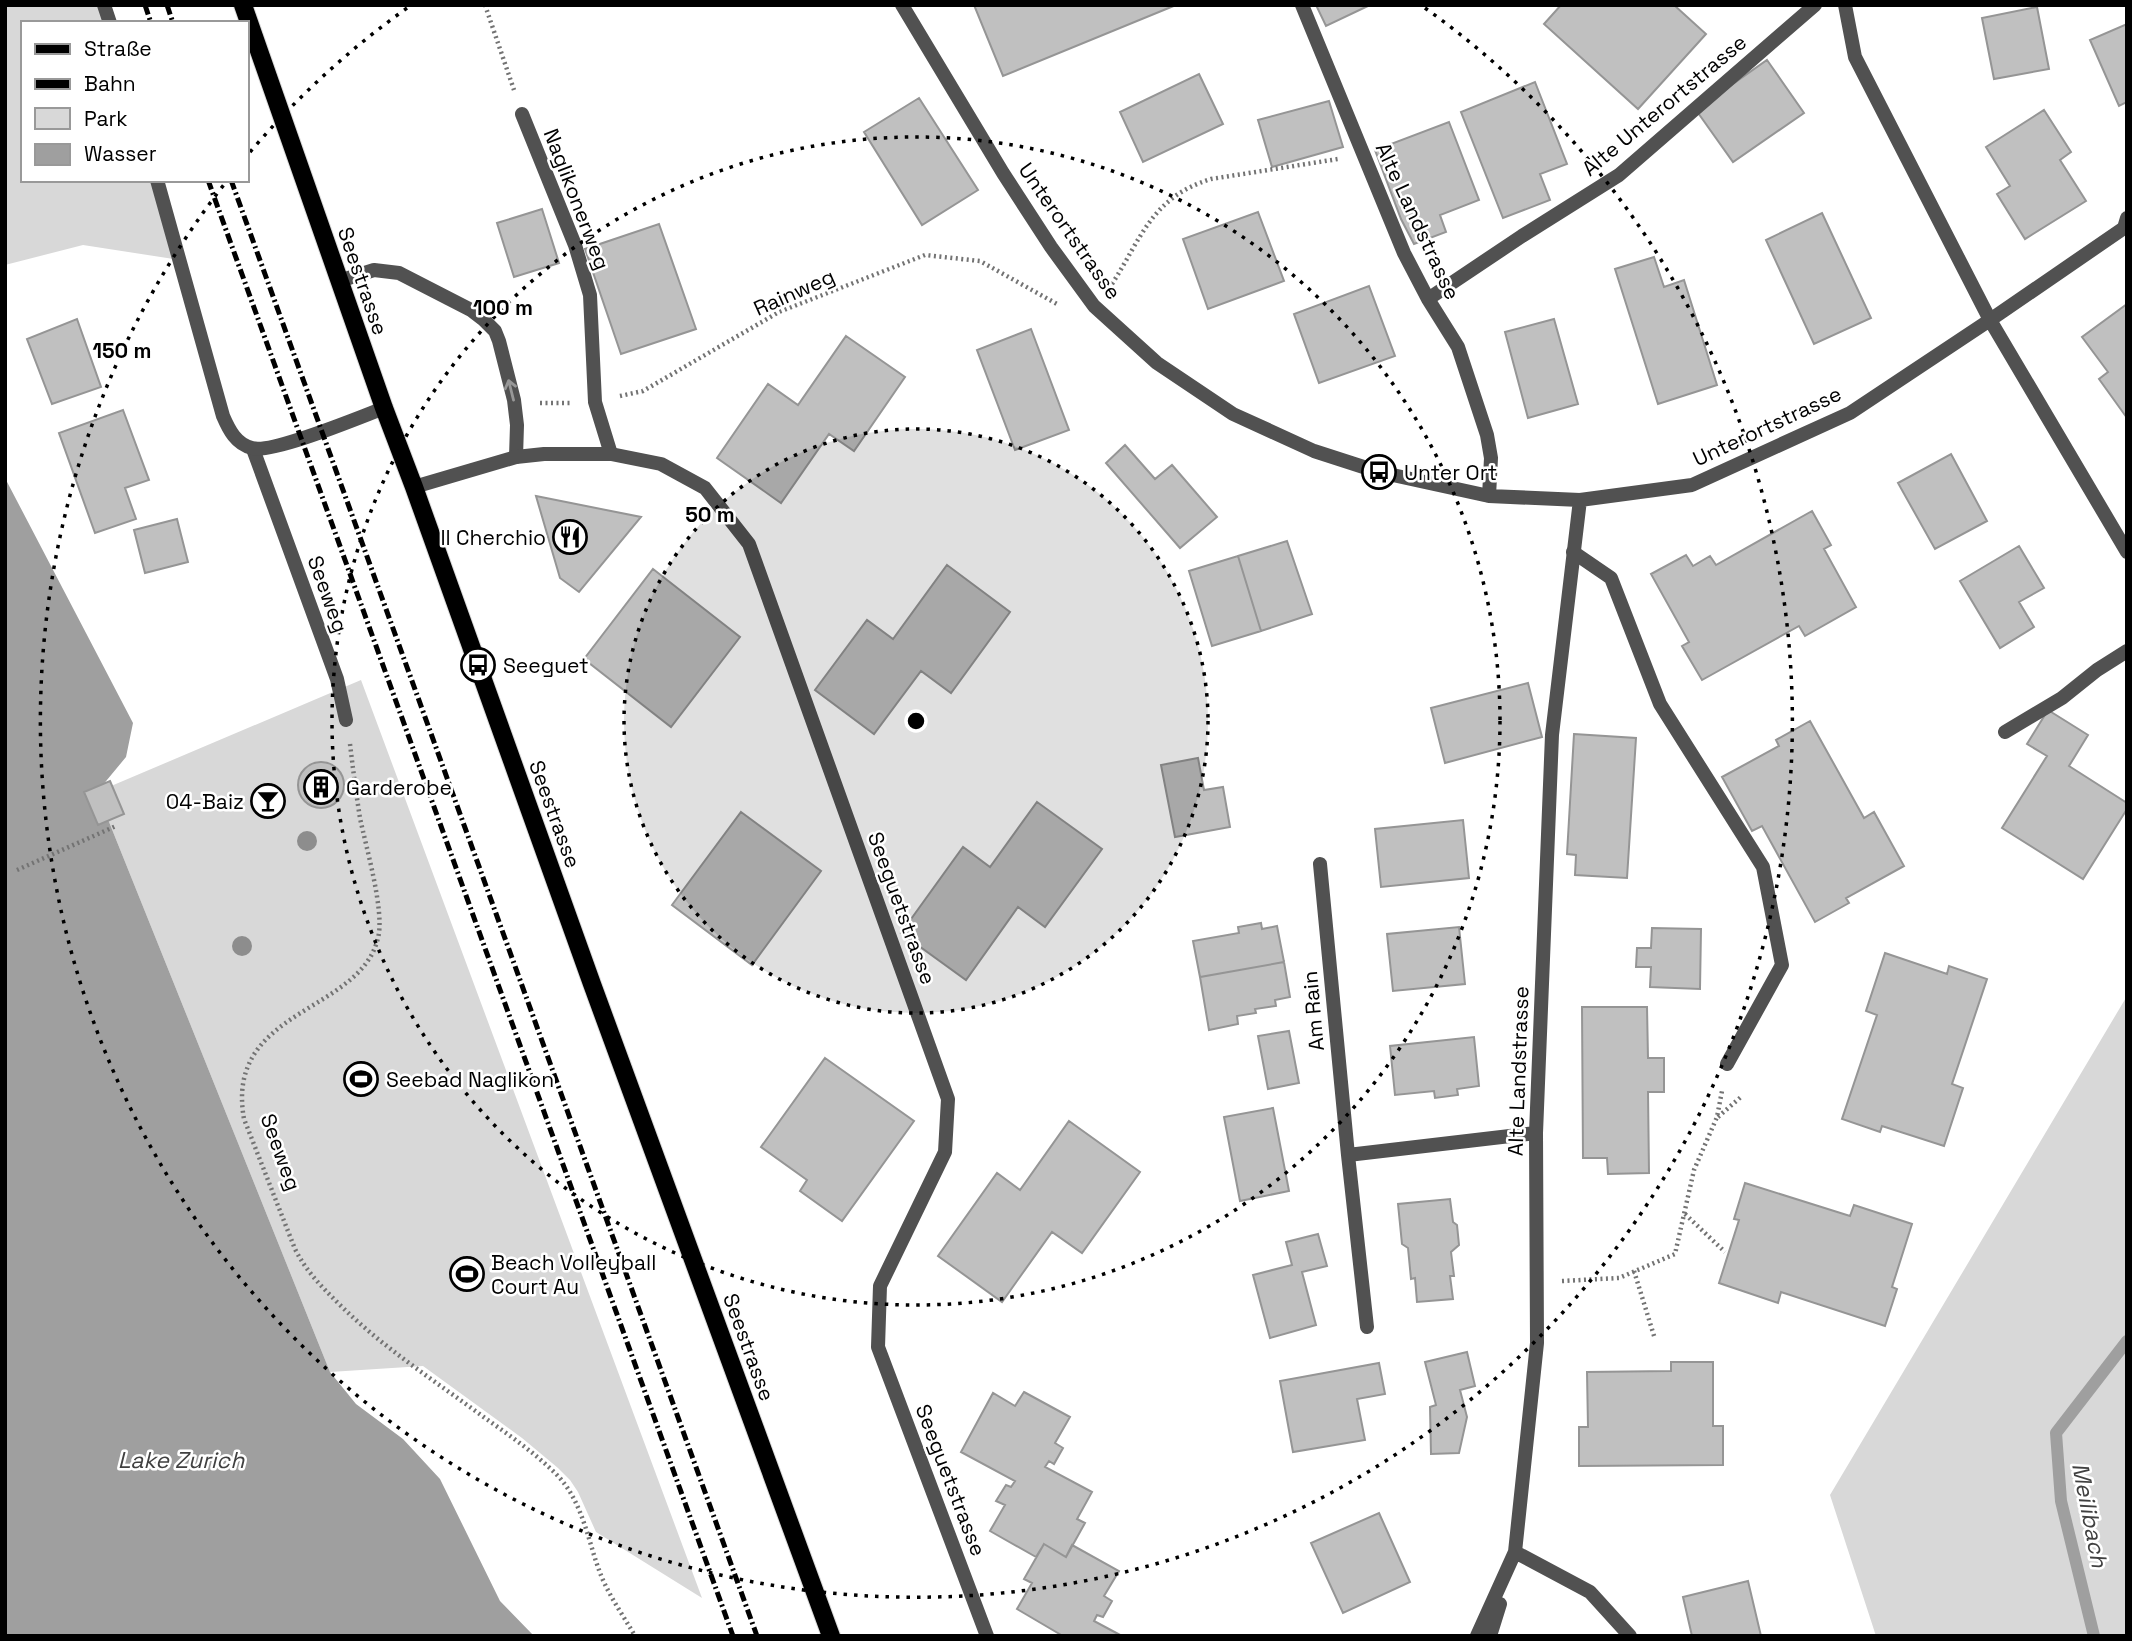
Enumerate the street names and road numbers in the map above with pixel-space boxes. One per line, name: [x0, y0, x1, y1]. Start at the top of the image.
street label: Alte Unterortstrasse: [1576, 28, 1752, 182]
street label: Naglikonerweg: [538, 125, 616, 273]
street label: Alte Landstrasse: [1370, 138, 1466, 304]
street label: Unterortstrasse: [1013, 157, 1127, 305]
street label: Seestrasse: [332, 223, 394, 339]
street label: Rainweg: [749, 262, 839, 322]
street label: Unterortstrasse: [1688, 380, 1846, 472]
street label: Seeweg: [302, 552, 354, 636]
street label: Seestrasse: [523, 757, 587, 871]
street label: Seeguetstrasse: [862, 828, 942, 988]
street label: Am Rain: [1296, 970, 1330, 1052]
street label: Alte Landstrasse: [1502, 986, 1534, 1156]
street label: Seeweg: [255, 1110, 307, 1194]
street label: Seestrasse: [717, 1290, 781, 1404]
street label: Seeguetstrasse: [910, 1400, 992, 1560]

